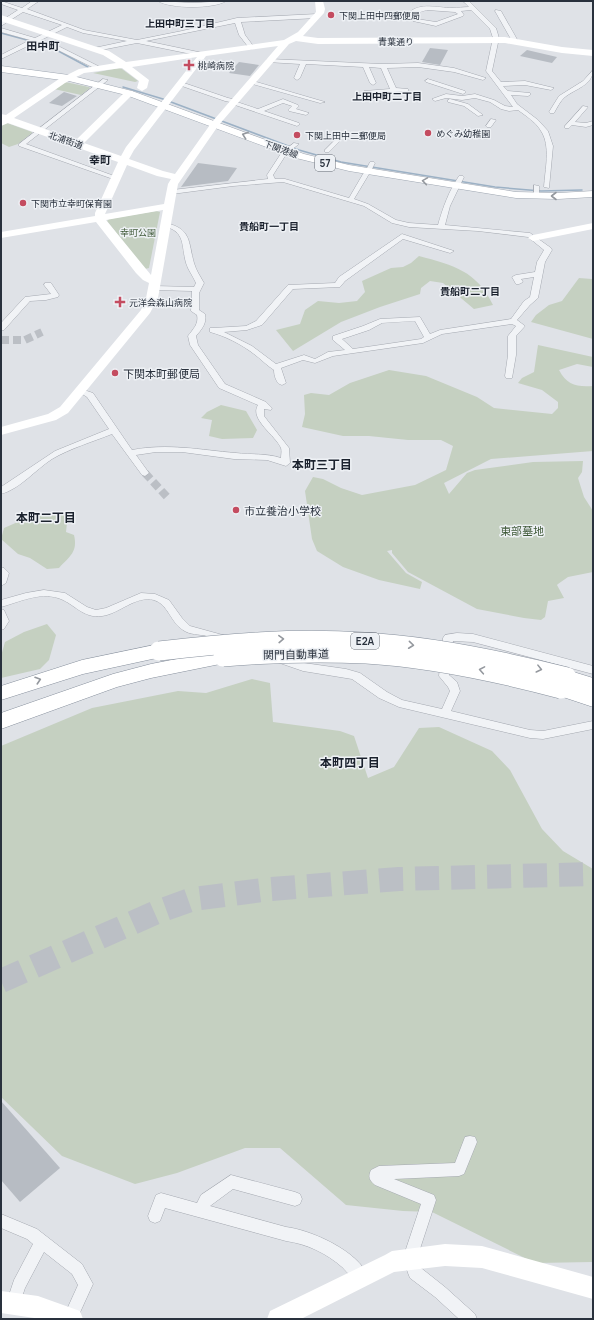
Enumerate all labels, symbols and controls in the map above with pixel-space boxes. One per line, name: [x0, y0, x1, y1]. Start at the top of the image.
place label: 下関上田中四郵便局: [339, 9, 420, 22]
marker: 下関上田中四郵便局: [326, 10, 336, 20]
district label: 上田中町三丁目: [145, 16, 215, 30]
street label: 青葉通り: [378, 35, 414, 48]
district label: 田中町: [27, 38, 60, 53]
marker: 桃崎病院: [183, 59, 195, 71]
place label: 桃崎病院: [198, 59, 234, 72]
district label: 上田中町二丁目: [352, 89, 422, 103]
place label: めぐみ幼稚園: [436, 127, 490, 140]
street label: 北浦街道: [47, 128, 85, 152]
marker: めぐみ幼稚園: [423, 128, 433, 138]
place label: 下関上田中二郵便局: [305, 129, 386, 142]
marker: 下関上田中二郵便局: [292, 130, 302, 140]
one-way arrow: [242, 132, 249, 140]
street label: 下関港線: [262, 137, 301, 162]
district label: 幸町: [89, 152, 111, 167]
road number: 57: [315, 155, 335, 171]
one-way arrow: [422, 177, 428, 185]
one-way arrow: [551, 192, 557, 200]
place label: 下関市立幸町保育園: [31, 197, 112, 210]
marker: 下関市立幸町保育園: [18, 198, 28, 208]
district label: 貴船町一丁目: [239, 219, 299, 233]
park label: 幸町公園: [120, 226, 156, 239]
district label: 貴船町二丁目: [440, 284, 500, 298]
marker: 元洋会森山病院: [114, 296, 126, 308]
place label: 元洋会森山病院: [129, 296, 192, 309]
place label: 下関本町郵便局: [123, 366, 200, 381]
marker: 下関本町郵便局: [110, 368, 120, 378]
district label: 本町三丁目: [292, 456, 352, 473]
place label: 市立養治小学校: [244, 503, 321, 518]
marker: 市立養治小学校: [231, 505, 241, 515]
district label: 本町二丁目: [16, 509, 76, 526]
park label: 東部墓地: [500, 523, 544, 538]
road number: E2A: [351, 633, 379, 649]
one-way arrow: [278, 635, 284, 643]
one-way arrow: [408, 640, 414, 649]
street label: 関門自動車道: [263, 646, 329, 662]
one-way arrow: [535, 664, 542, 673]
one-way arrow: [479, 666, 485, 675]
one-way arrow: [34, 677, 41, 685]
district label: 本町四丁目: [320, 754, 380, 771]

